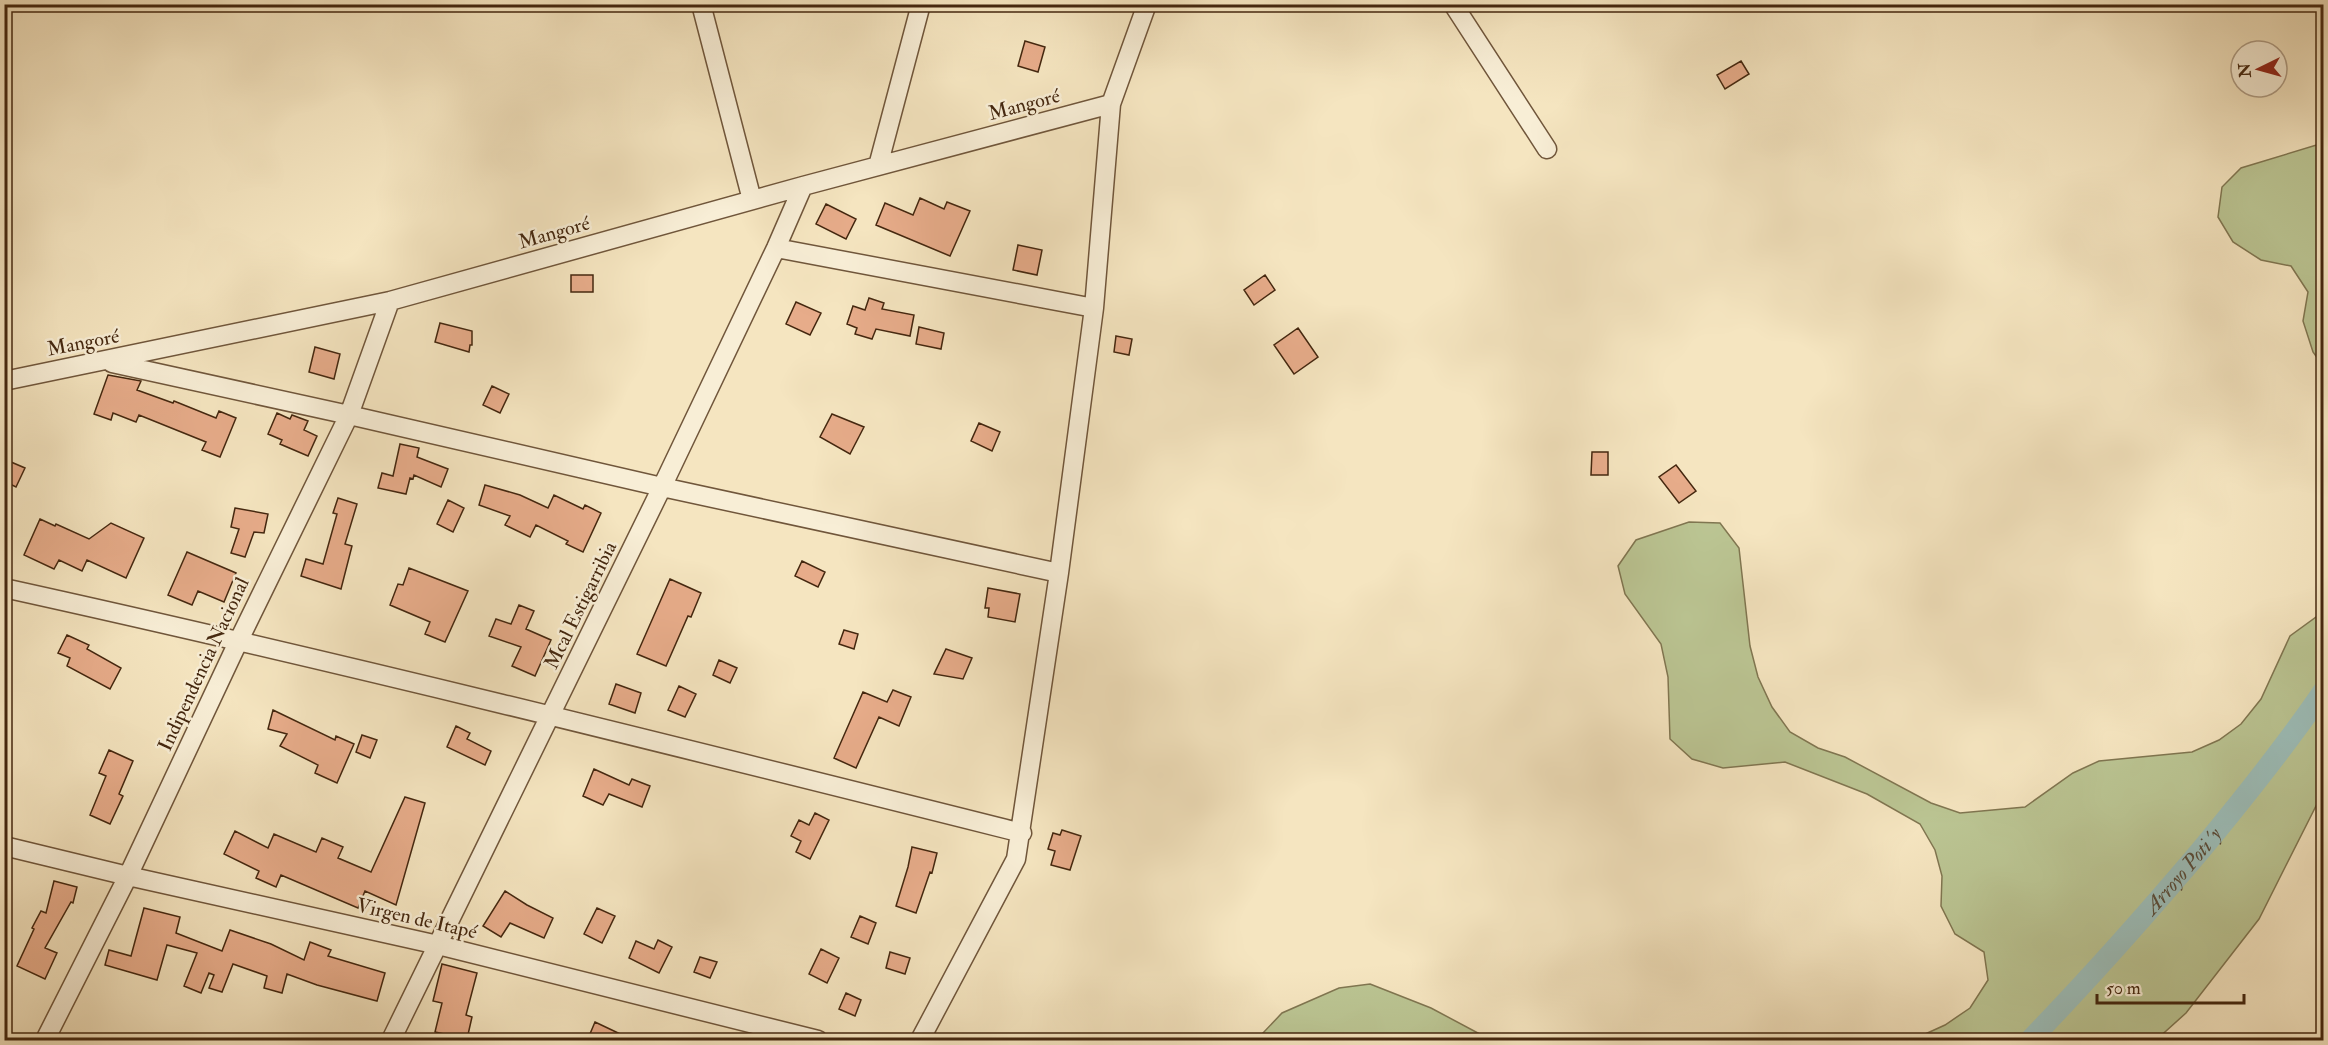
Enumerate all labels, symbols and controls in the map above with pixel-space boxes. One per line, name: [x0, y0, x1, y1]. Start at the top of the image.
north arrow: [2229, 39, 2289, 99]
text: N: [2234, 62, 2256, 79]
street label: Mangoré: [986, 83, 1063, 126]
street label: Mangoré: [516, 210, 593, 255]
street label: Mangoré: [45, 323, 122, 362]
street label: Mcal Estigarribia: [539, 536, 623, 673]
street label: Indipendencia Nacional: [152, 573, 256, 755]
water label: Arroyo Poti´y: [2137, 821, 2229, 922]
street label: Virgen de Itapé: [354, 892, 480, 946]
scale bar: [2097, 967, 2244, 1005]
text: 50 m: [2106, 977, 2141, 1000]

